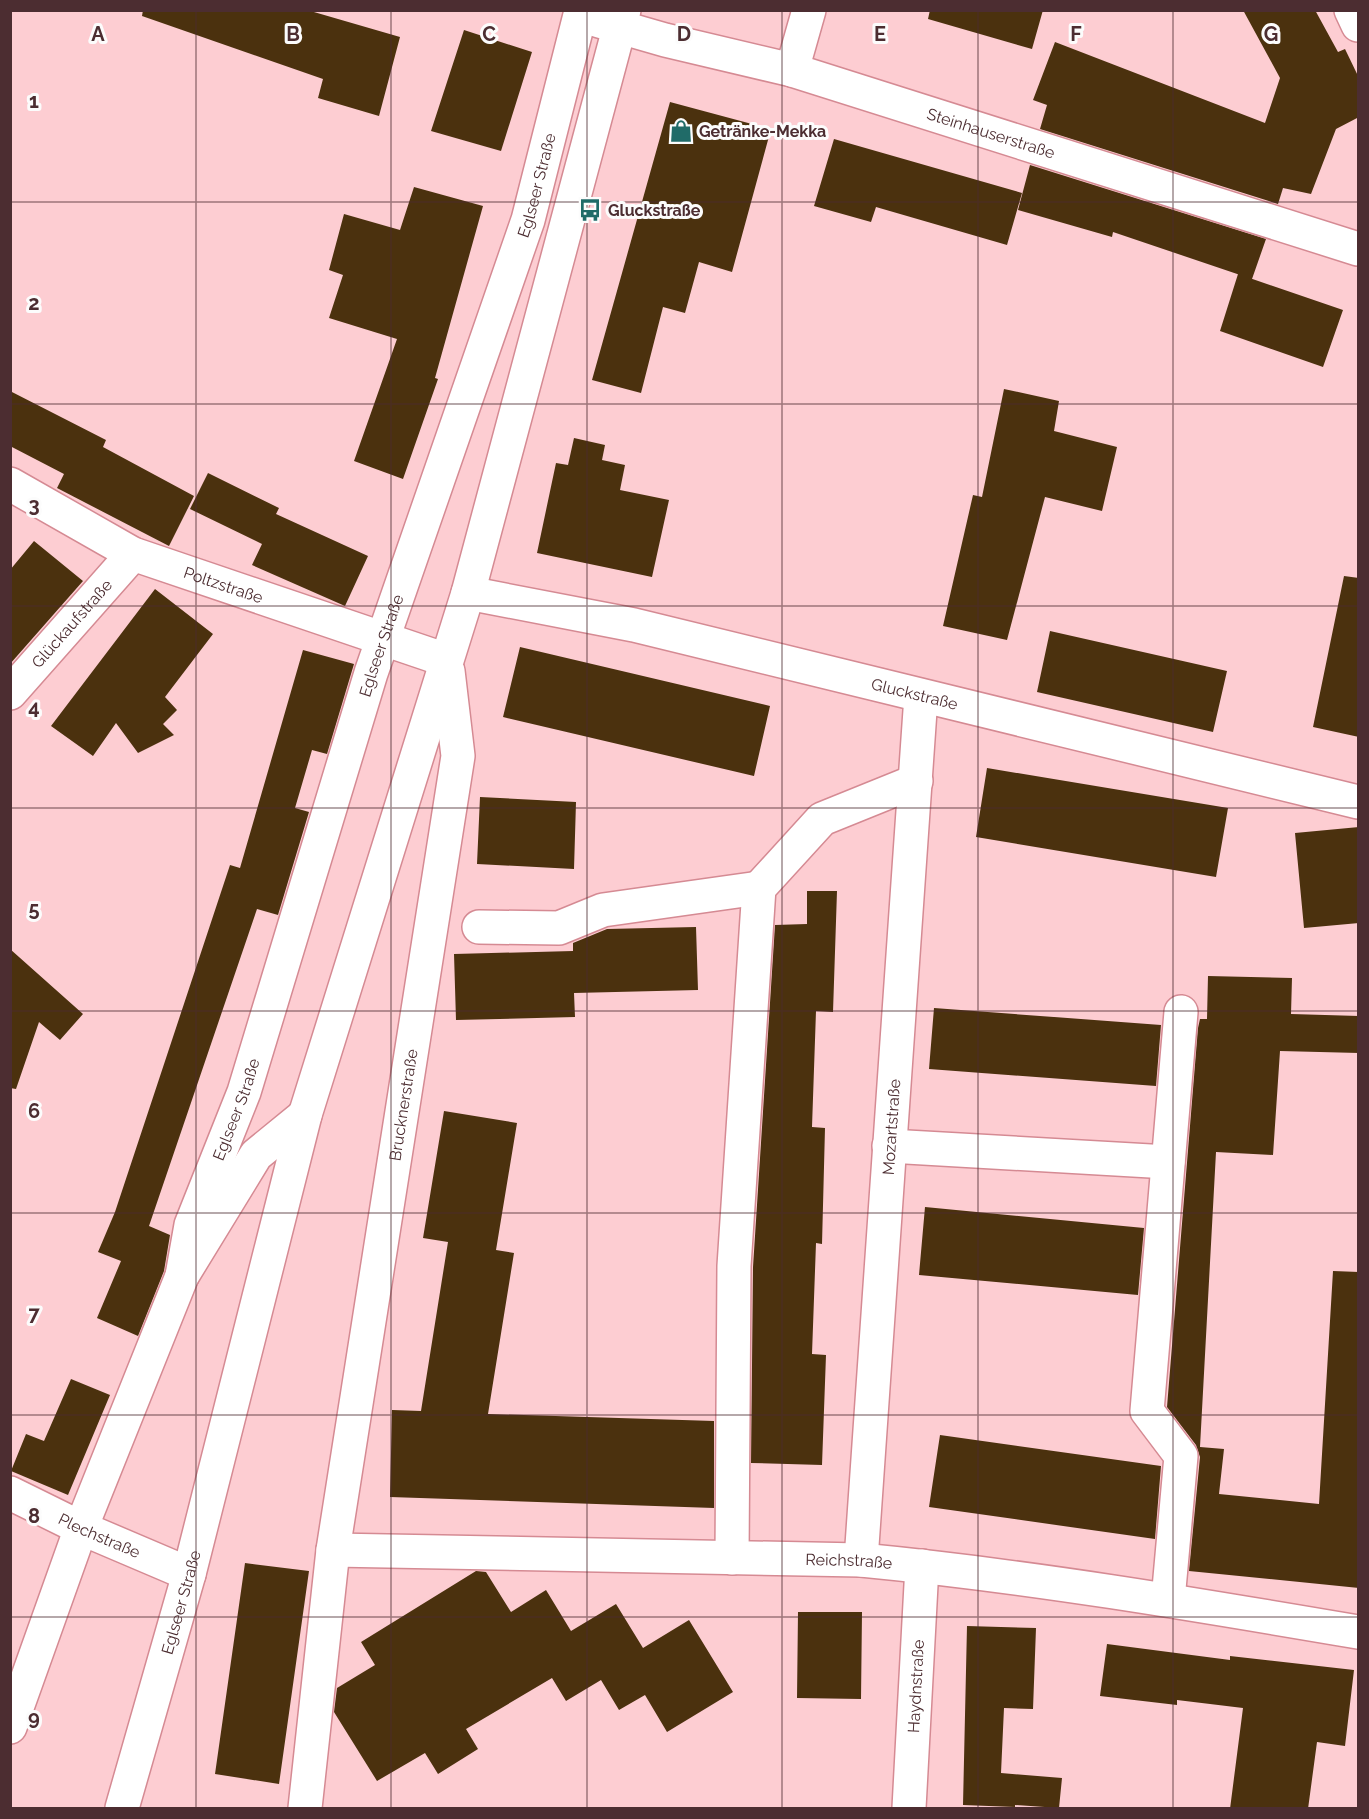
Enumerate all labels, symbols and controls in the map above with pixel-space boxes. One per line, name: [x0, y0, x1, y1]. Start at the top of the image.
text: A: [91, 22, 105, 46]
text: B: [286, 22, 300, 46]
text: C: [482, 22, 496, 46]
text: D: [677, 22, 691, 46]
text: E: [874, 22, 886, 46]
text: F: [1070, 22, 1082, 46]
text: G: [1264, 22, 1278, 46]
text: 1: [29, 89, 39, 113]
street label: Steinhauserstraße: [925, 104, 1057, 163]
shop icon: Getränke-Mekka: [668, 118, 694, 144]
place label: Getränke-Mekka: [699, 122, 826, 141]
street label: Eglseer Straße: [514, 131, 560, 240]
bus stop icon: Gluckstraße: [577, 197, 603, 223]
place label: Gluckstraße: [608, 201, 701, 220]
text: 2: [28, 291, 40, 315]
text: 3: [28, 493, 40, 517]
street label: Poltzstraße: [181, 563, 265, 607]
street label: Glückaufstraße: [28, 576, 116, 672]
street label: Eglseer Straße: [355, 592, 408, 699]
street label: Gluckstraße: [869, 674, 960, 714]
text: 4: [28, 695, 40, 719]
text: 5: [28, 897, 40, 921]
street label: Brucknerstraße: [385, 1048, 422, 1162]
street label: Eglseer Straße: [209, 1056, 264, 1163]
street label: Mozartstraße: [879, 1078, 904, 1176]
text: 6: [28, 1099, 40, 1123]
text: 7: [28, 1302, 40, 1326]
text: 8: [28, 1504, 40, 1528]
street label: Plechstraße: [55, 1509, 143, 1562]
street label: Eglseer Straße: [158, 1548, 205, 1657]
street label: Reichstraße: [805, 1550, 893, 1573]
street label: Haydnstraße: [904, 1639, 928, 1733]
text: 9: [28, 1706, 40, 1730]

